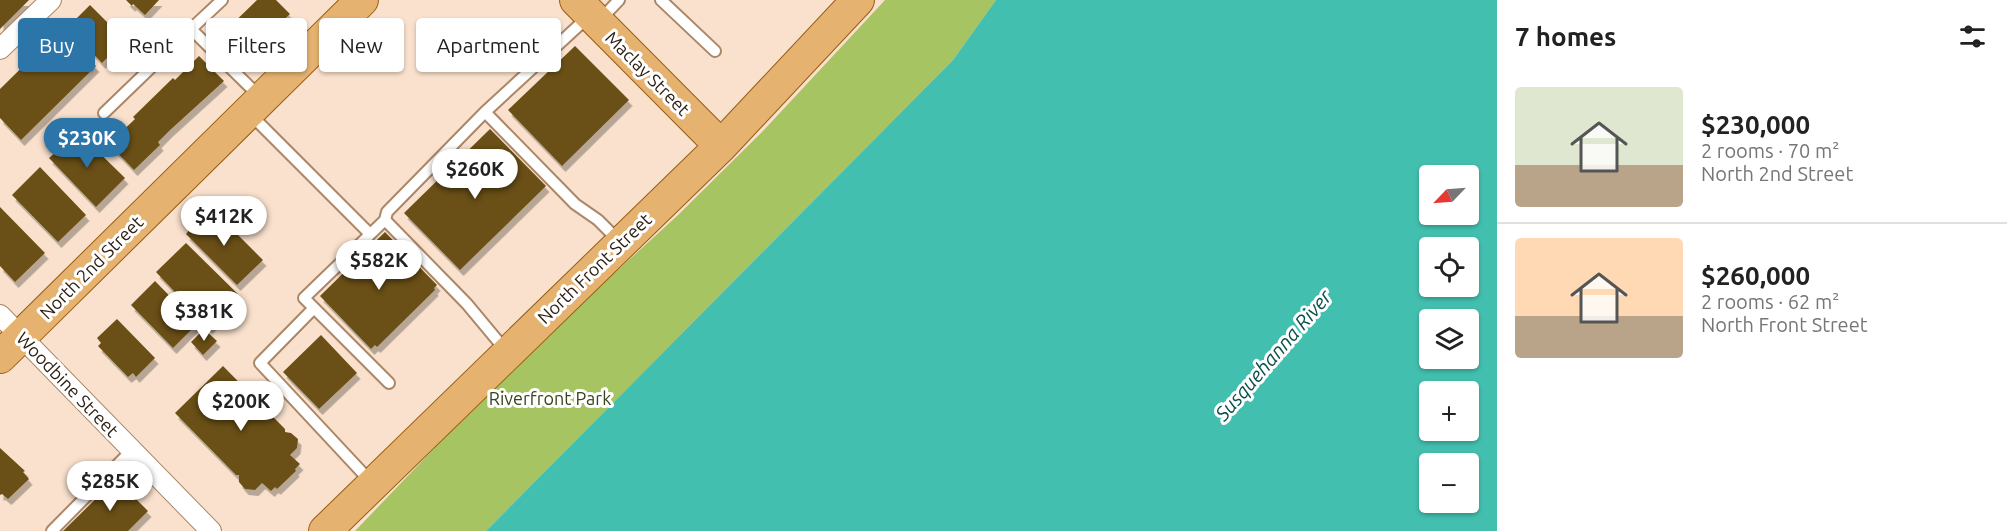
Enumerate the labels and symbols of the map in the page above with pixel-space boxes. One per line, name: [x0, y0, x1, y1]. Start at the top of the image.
street label: Maclay Street: [602, 27, 694, 119]
pin: $230K: [45, 118, 129, 169]
pin: $260K: [433, 149, 517, 200]
north arrow: [1419, 165, 1479, 225]
pin: $412K: [182, 196, 266, 247]
street label: North Front Street: [533, 209, 655, 327]
street label: North 2nd Street: [35, 211, 147, 323]
pin: $582K: [337, 240, 421, 291]
water label: Susquehanna River: [1209, 284, 1337, 426]
pin: $381K: [162, 291, 246, 342]
street label: Woodbine Street: [13, 328, 123, 440]
pin: $200K: [199, 381, 283, 432]
park label: Riverfront Park: [489, 388, 611, 408]
pin: $285K: [68, 461, 152, 512]

